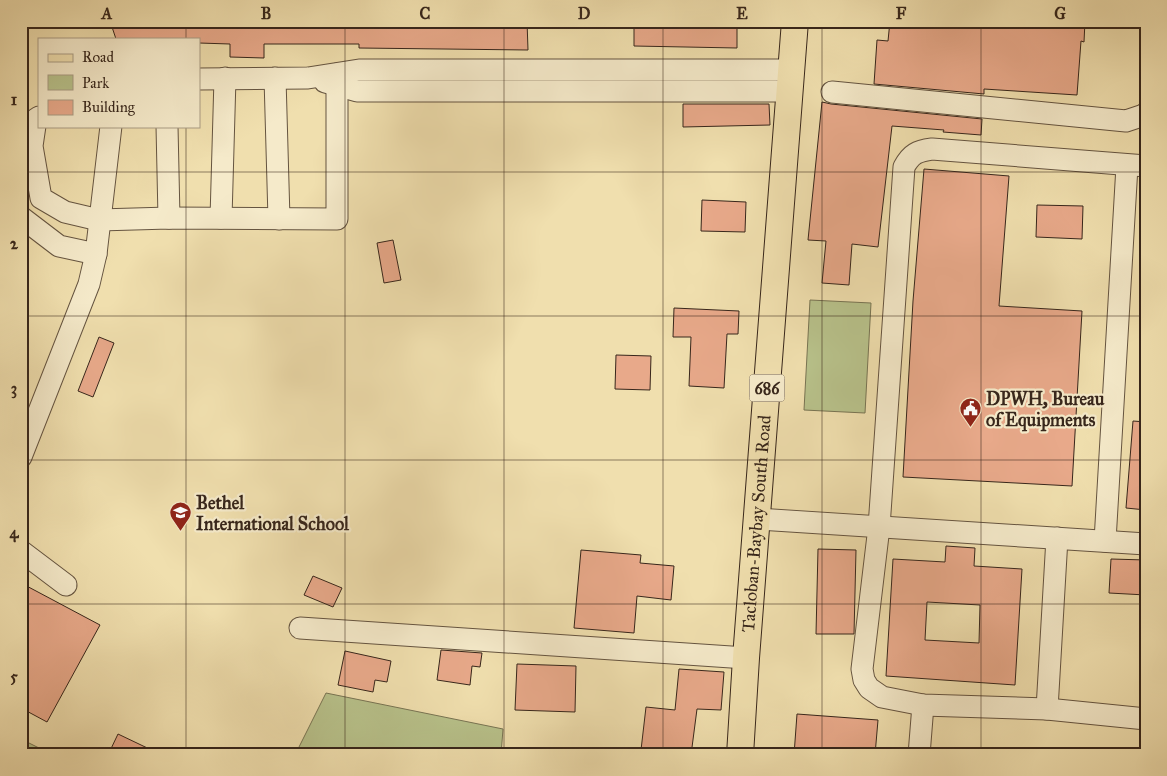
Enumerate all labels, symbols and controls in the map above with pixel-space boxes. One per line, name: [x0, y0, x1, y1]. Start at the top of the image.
text: A: [101, 4, 113, 23]
text: B: [261, 4, 271, 23]
text: C: [420, 4, 431, 23]
text: D: [578, 4, 591, 23]
text: E: [736, 4, 748, 23]
text: F: [896, 4, 907, 23]
text: G: [1054, 4, 1066, 23]
legend: [38, 38, 200, 128]
text: Road: [82, 48, 114, 66]
text: Park: [82, 74, 109, 92]
text: 1: [11, 90, 18, 109]
text: Building: [82, 98, 136, 116]
text: 2: [10, 234, 19, 253]
road number: 686: [750, 374, 784, 402]
text: 3: [11, 379, 17, 399]
place label: DPWH, Bureau of Equipments: [986, 388, 1105, 432]
public building icon: DPWH, Bureau of Equipments: [958, 397, 982, 428]
street label: Tacloban-Baybay South Road: [737, 414, 776, 633]
place label: Bethel International School: [196, 492, 350, 535]
school or university icon: Bethel International School: [168, 501, 192, 532]
text: 4: [10, 523, 20, 543]
text: 5: [10, 667, 18, 686]

